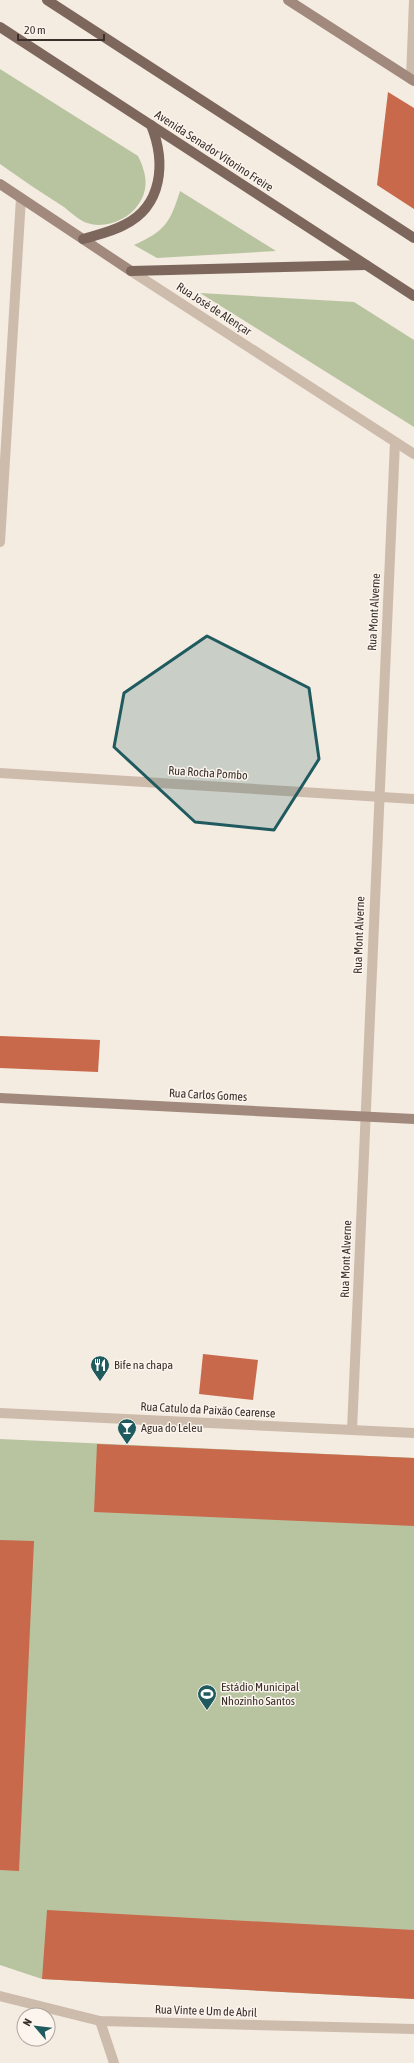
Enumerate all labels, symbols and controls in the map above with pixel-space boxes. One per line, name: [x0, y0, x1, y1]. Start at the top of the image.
scale bar: [18, 16, 104, 42]
text: 20 m: [24, 23, 46, 37]
street label: Avenida Senador Vitorino Freire: [152, 107, 276, 195]
street label: Rua José de Alençar: [174, 280, 254, 339]
street label: Rua Mont Alverne: [365, 573, 383, 651]
street label: Rua Rocha Pombo: [168, 763, 249, 783]
street label: Rua Mont Alverne: [351, 896, 367, 974]
street label: Rua Carlos Gomes: [168, 1086, 248, 1104]
street label: Rua Mont Alverne: [338, 1220, 354, 1298]
restaurant icon: Bife na chapa: [89, 1354, 111, 1382]
place label: Bife na chapa: [114, 1358, 173, 1372]
street label: Rua Catulo da Paixão Cearense: [140, 1399, 276, 1421]
bar icon: Agua do Leleu: [116, 1417, 138, 1445]
place label: Agua do Leleu: [141, 1421, 203, 1435]
place label: Estádio Municipal Nhozinho Santos: [221, 1680, 300, 1708]
sports icon: Estádio Municipal Nhozinho Santos: [196, 1683, 218, 1711]
street label: Rua Vinte e Um de Abril: [155, 2002, 258, 2020]
north arrow: [16, 2007, 56, 2047]
text: N: [20, 2017, 34, 2028]

